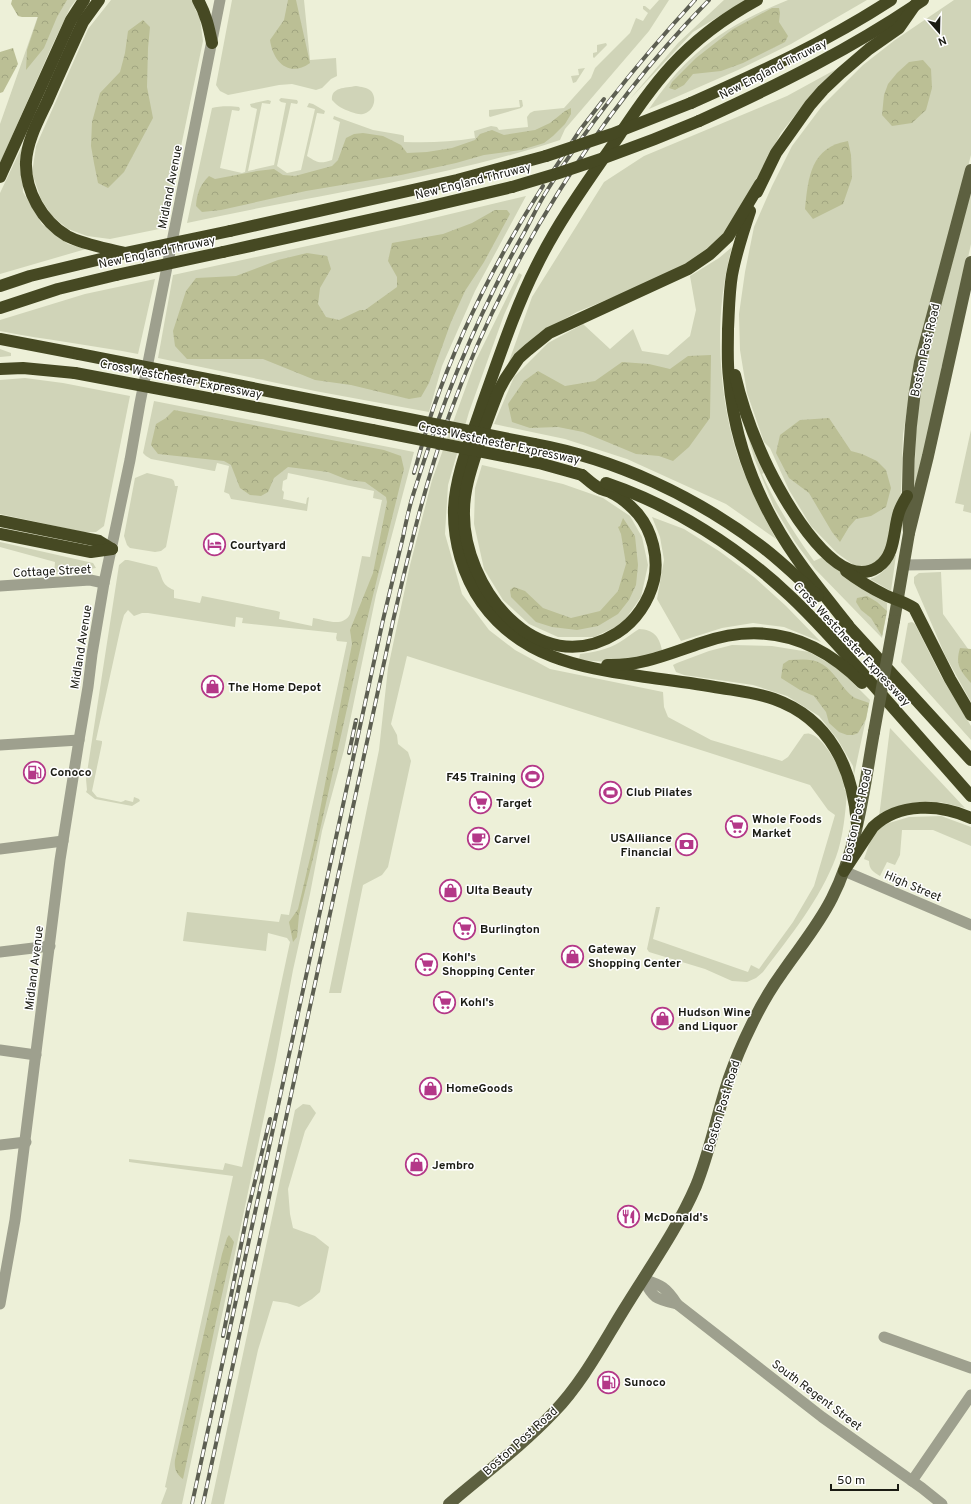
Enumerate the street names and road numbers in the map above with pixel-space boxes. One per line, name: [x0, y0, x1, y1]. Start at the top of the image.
street label: New England Thruway: [717, 36, 830, 104]
street label: Midland Avenue: [155, 144, 187, 231]
street label: New England Thruway: [414, 160, 533, 204]
street label: New England Thruway: [97, 233, 217, 273]
street label: Boston Post Road: [907, 302, 945, 399]
street label: Cross Westchester Expressway: [98, 356, 263, 404]
street label: Cross Westchester Expressway: [416, 419, 581, 469]
street label: Cottage Street: [12, 562, 92, 582]
street label: Cross Westchester Expressway: [789, 579, 913, 710]
street label: Midland Avenue: [67, 604, 97, 690]
street label: Boston Post Road: [839, 767, 877, 864]
street label: High Street: [881, 868, 944, 906]
street label: Midland Avenue: [22, 925, 48, 1011]
street label: Boston Post Road: [701, 1058, 745, 1154]
street label: South Regent Street: [768, 1357, 865, 1435]
street label: Boston Post Road: [480, 1404, 562, 1480]

